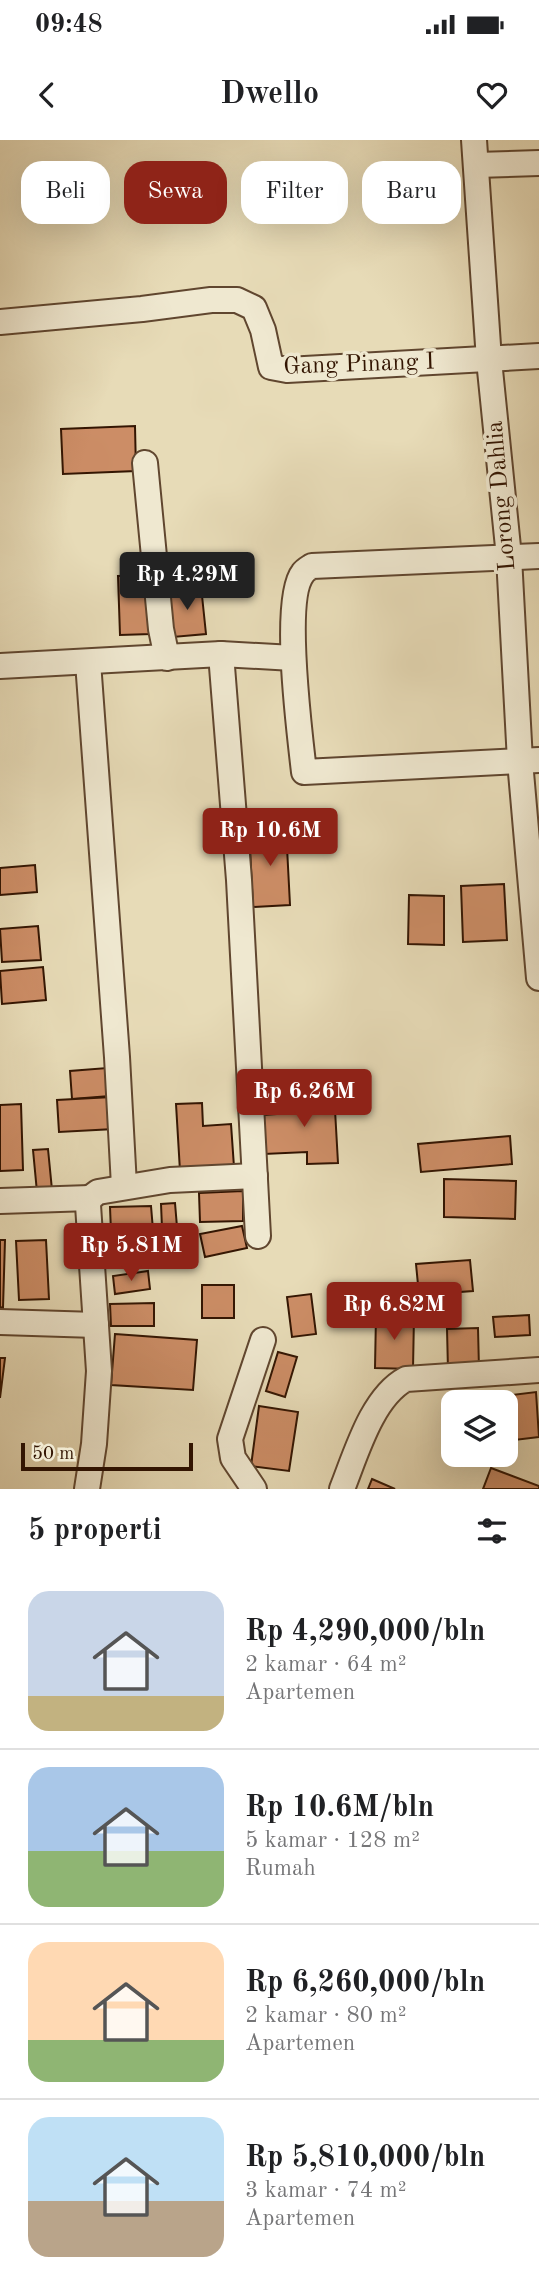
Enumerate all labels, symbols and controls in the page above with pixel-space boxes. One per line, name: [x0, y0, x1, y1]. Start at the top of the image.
text: 09:48: [35, 12, 103, 38]
icon: back: [28, 76, 66, 114]
icon: heart: [473, 76, 511, 114]
text: Dwello: [220, 79, 319, 111]
chip: Beli: [21, 161, 110, 224]
chip: Sewa: [124, 161, 227, 224]
chip: Filter: [241, 161, 348, 224]
chip: Baru: [362, 161, 461, 224]
street label: Gang Pinang I: [283, 350, 435, 380]
street label: Lorong Dahlia: [483, 420, 521, 572]
pin: Rp 4.29M: [115, 552, 259, 612]
text: Rp 4.29M: [136, 563, 238, 586]
pin: Rp 10.6M: [198, 808, 342, 868]
text: Rp 10.6M: [219, 819, 321, 842]
pin: Rp 6.26M: [232, 1070, 376, 1129]
text: Rp 6.26M: [253, 1080, 355, 1103]
pin: Rp 5.81M: [59, 1224, 203, 1283]
text: Rp 5.81M: [80, 1234, 182, 1257]
pin: Rp 6.82M: [322, 1282, 466, 1342]
text: Rp 6.82M: [343, 1293, 445, 1316]
map controls: [441, 1390, 518, 1467]
button: layers: [441, 1390, 518, 1467]
scale bar: [21, 1440, 192, 1472]
text: 50 m: [32, 1445, 74, 1464]
icon: filters: [473, 1512, 511, 1550]
text: 5 properti: [28, 1516, 162, 1546]
text: Rp 4,290,000/bln: [245, 1617, 485, 1647]
icon: home: [84, 1619, 168, 1703]
text: 2 kamar · 64 m²: [245, 1653, 407, 1676]
text: Apartemen: [245, 1681, 355, 1704]
text: Rp 10.6M/bln: [245, 1793, 434, 1823]
icon: home: [84, 1795, 168, 1879]
text: 5 kamar · 128 m²: [245, 1829, 420, 1852]
text: Rumah: [245, 1857, 316, 1880]
text: Rp 6,260,000/bln: [245, 1968, 485, 1998]
icon: home: [84, 1970, 168, 2054]
text: 2 kamar · 80 m²: [245, 2004, 407, 2027]
text: Apartemen: [245, 2032, 355, 2055]
text: Rp 5,810,000/bln: [245, 2143, 485, 2173]
icon: home: [84, 2145, 168, 2229]
text: 3 kamar · 74 m²: [245, 2179, 407, 2202]
text: Apartemen: [245, 2207, 355, 2230]

